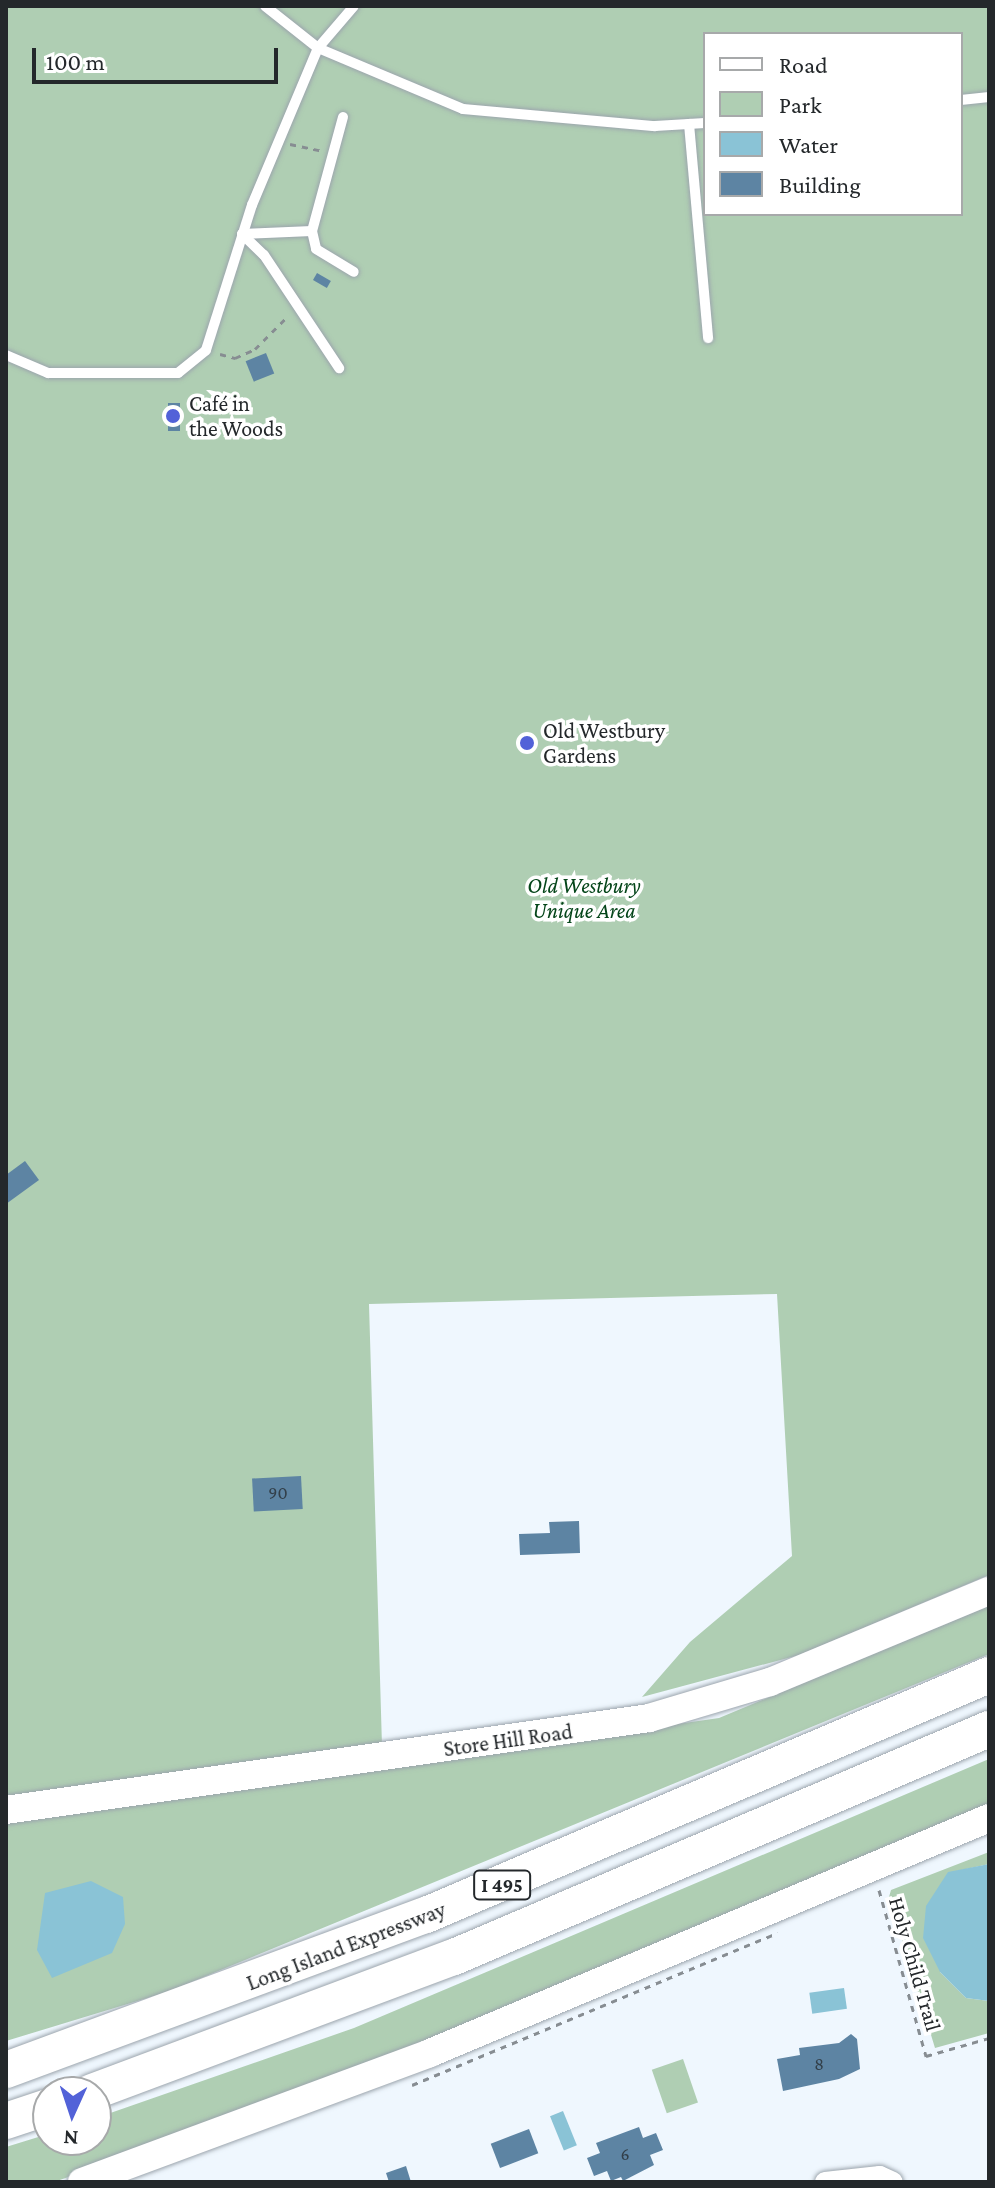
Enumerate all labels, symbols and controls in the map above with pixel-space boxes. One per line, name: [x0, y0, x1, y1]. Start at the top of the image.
scale bar: [36, 32, 282, 82]
legend: [703, 32, 963, 216]
text: 100 m: [46, 48, 105, 75]
text: Road: [779, 51, 828, 78]
text: Park: [779, 91, 822, 118]
text: Water: [779, 131, 838, 158]
text: Building: [779, 171, 861, 198]
place label: Café in the Woods: [189, 390, 283, 442]
marker: Café in the Woods: [164, 407, 182, 425]
place label: Old Westbury Gardens: [543, 717, 665, 768]
marker: Old Westbury Gardens: [518, 734, 536, 752]
park label: Old Westbury Unique Area: [527, 872, 641, 924]
house number: 90: [268, 1482, 288, 1504]
street label: Store Hill Road: [442, 1718, 574, 1762]
road number: I 495: [472, 1869, 532, 1901]
street label: Holy Child Trail: [883, 1894, 947, 2034]
street label: Long Island Expressway: [243, 1896, 449, 1996]
house number: 8: [814, 2053, 824, 2075]
north arrow: [32, 2076, 112, 2156]
text: N: [63, 2126, 79, 2151]
house number: 6: [620, 2143, 630, 2165]

